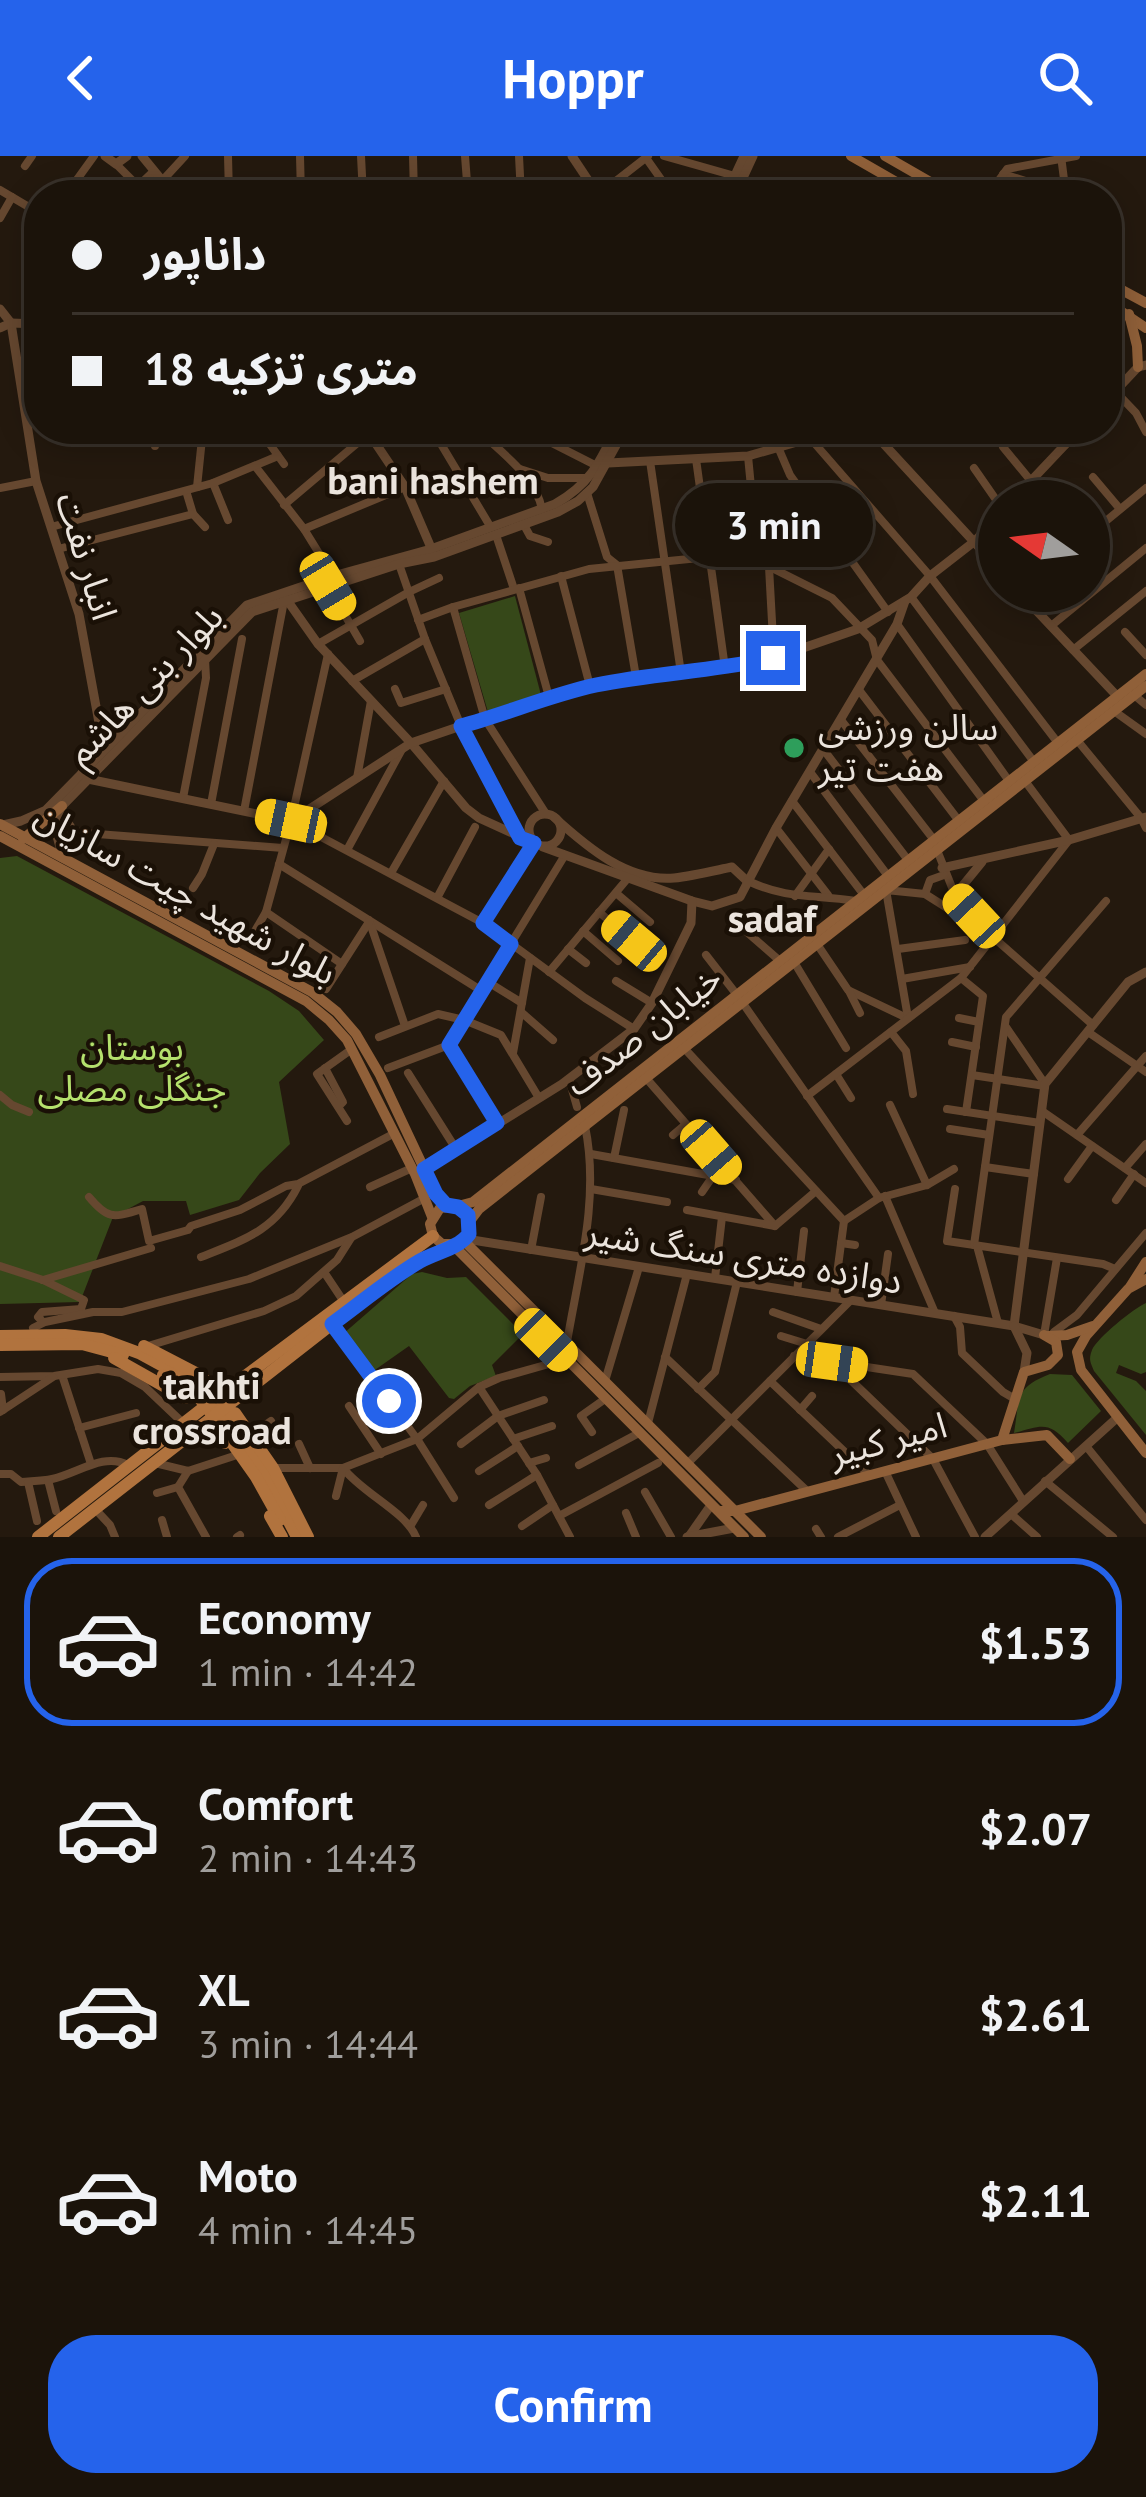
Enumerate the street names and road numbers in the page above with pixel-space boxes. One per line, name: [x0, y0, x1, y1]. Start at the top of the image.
street label: انبار نفت: [46, 486, 129, 625]
street label: بلوار بنی هاشم: [55, 593, 236, 778]
street label: بلوار شهید چیت سازیان: [27, 790, 345, 996]
street label: خیابان صدف: [555, 954, 731, 1106]
street label: دوازده متری سنگ شیر: [581, 1207, 906, 1304]
street label: امیر کبیر: [823, 1400, 952, 1477]

